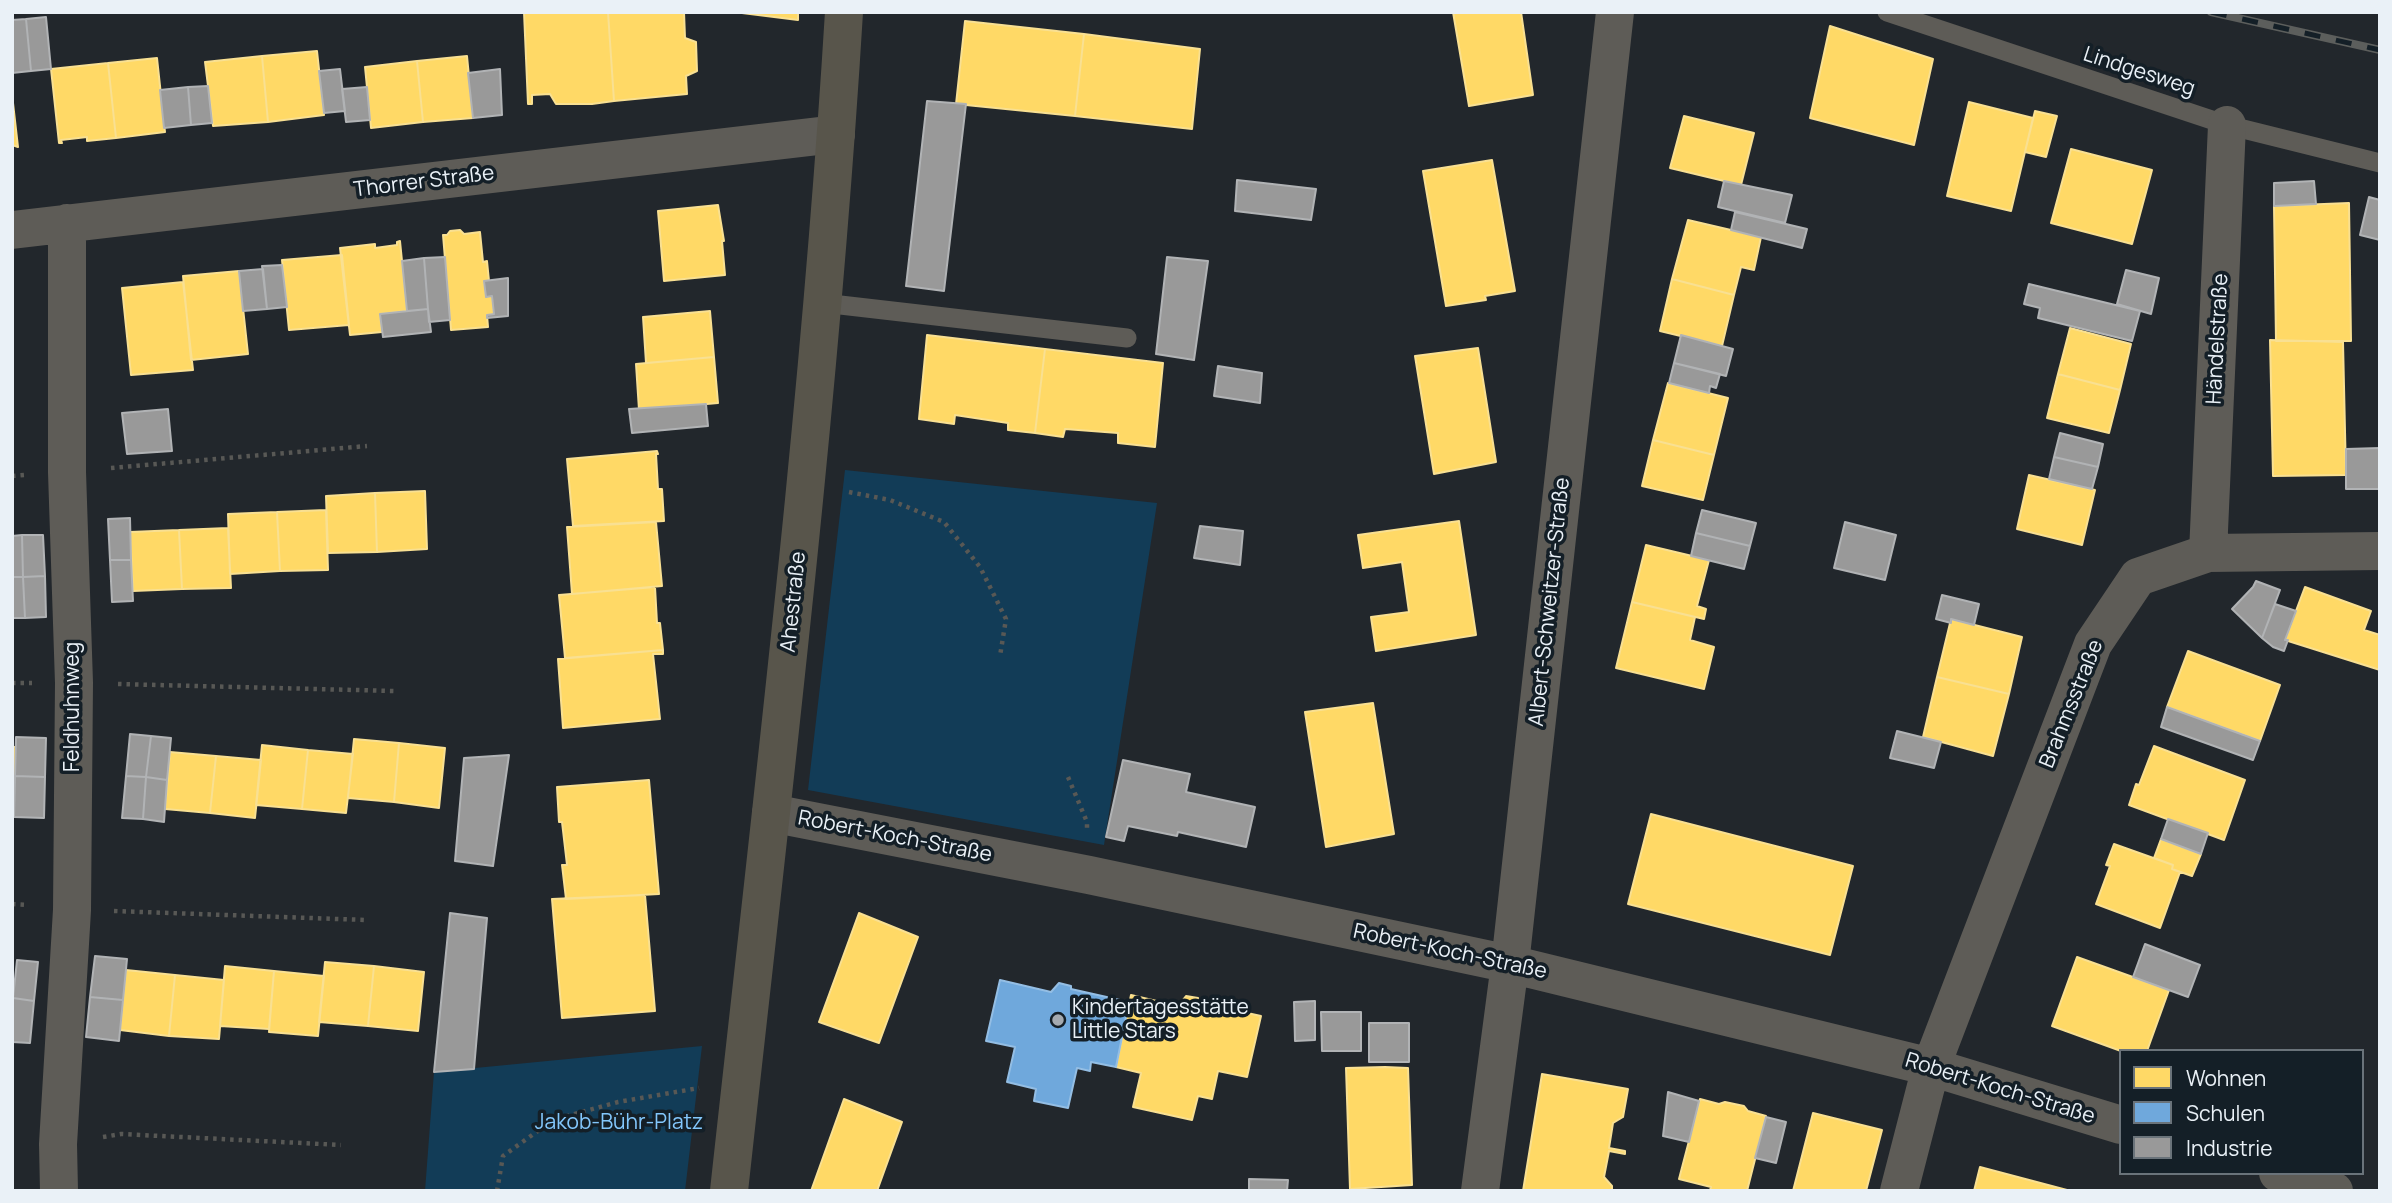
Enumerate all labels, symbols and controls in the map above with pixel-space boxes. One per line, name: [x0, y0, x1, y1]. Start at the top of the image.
street label: Lindgesweg: [2080, 42, 2198, 102]
street label: Thorrer Straße: [352, 161, 496, 203]
street label: Händelstraße: [2202, 273, 2234, 405]
street label: Albert-Schweitzer-Straße: [1524, 476, 1576, 728]
street label: Ahestraße: [776, 550, 812, 654]
street label: Brahmsstraße: [2035, 636, 2109, 772]
street label: Feldhuhnweg: [60, 642, 86, 772]
street label: Robert-Koch-Straße: [796, 806, 994, 868]
street label: Robert-Koch-Straße: [1351, 919, 1549, 985]
place label: Kindertagesstätte Little Stars: [1072, 995, 1249, 1045]
marker: Kindertagesstätte Little Stars: [1050, 1012, 1066, 1028]
street label: Robert-Koch-Straße: [1902, 1048, 2098, 1130]
legend: [2119, 1049, 2364, 1175]
text: Wohnen: [2186, 1064, 2266, 1092]
text: Schulen: [2186, 1099, 2265, 1127]
park label: Jakob-Bühr-Platz: [535, 1110, 703, 1136]
text: Industrie: [2186, 1134, 2272, 1162]

